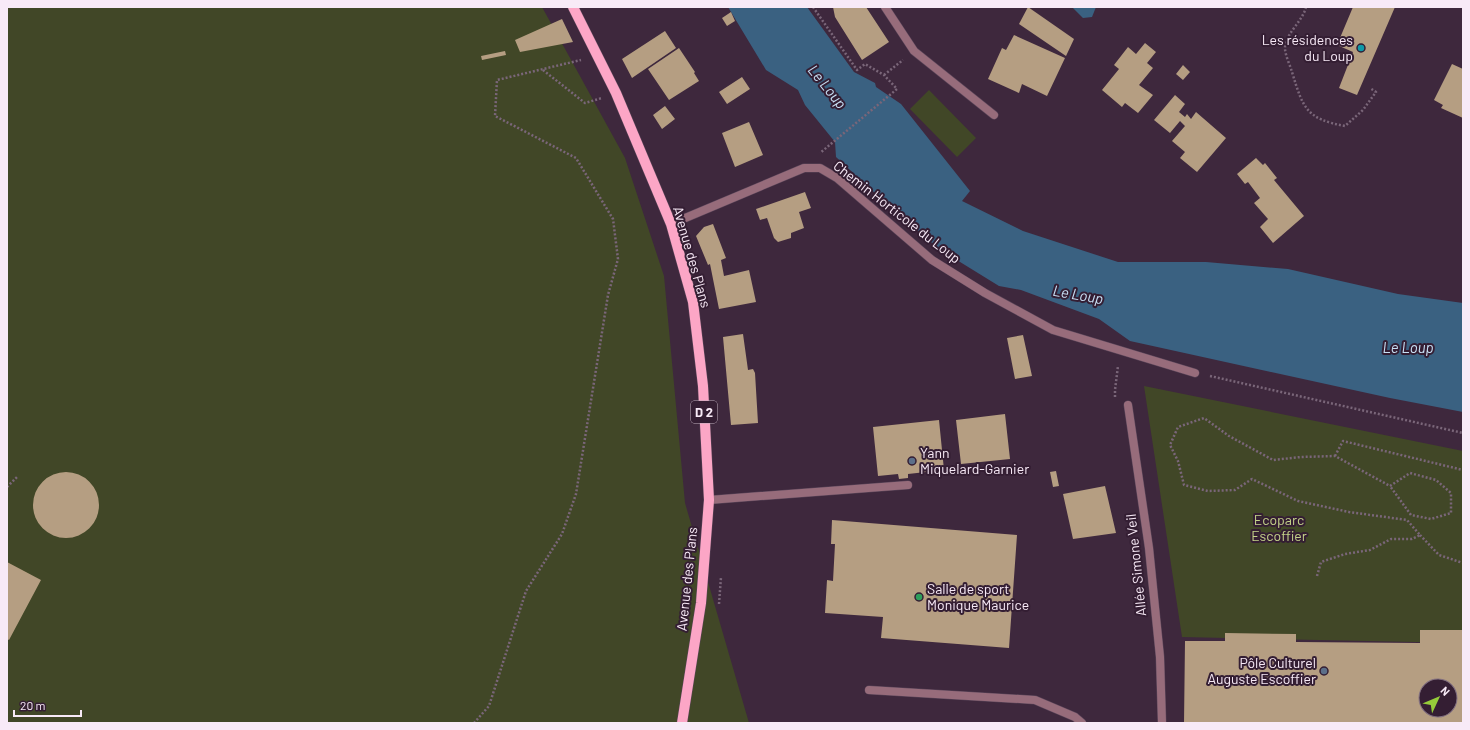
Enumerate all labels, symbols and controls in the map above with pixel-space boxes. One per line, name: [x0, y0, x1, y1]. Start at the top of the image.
place label: Les résidences du Loup: [1262, 31, 1353, 64]
marker: Les résidences du Loup: [1356, 43, 1366, 53]
water label: Le Loup: [805, 61, 851, 112]
street label: Chemin Horticole du Loup: [830, 157, 964, 267]
street label: Avenue des Plans: [670, 204, 715, 310]
water label: Le Loup: [1052, 281, 1105, 307]
water label: Le Loup: [1383, 338, 1433, 356]
road number: D 2: [691, 401, 717, 423]
place label: Yann Miquelard-Garnier: [920, 444, 1029, 477]
marker: Yann Miquelard-Garnier: [907, 456, 917, 466]
park label: Ecoparc Escoffier: [1251, 511, 1307, 544]
street label: Allée Simone Veil: [1122, 513, 1149, 617]
street label: Avenue des Plans: [673, 526, 700, 632]
place label: Salle de sport Monique Maurice: [927, 580, 1029, 613]
marker: Salle de sport Monique Maurice: [914, 592, 924, 602]
place label: Pôle Culturel Auguste Escoffier: [1207, 654, 1316, 687]
marker: Pôle Culturel Auguste Escoffier: [1319, 666, 1329, 676]
north arrow: [1418, 678, 1458, 718]
text: N: [1438, 684, 1453, 698]
scale bar: [14, 692, 81, 718]
text: 20 m: [20, 698, 46, 712]

